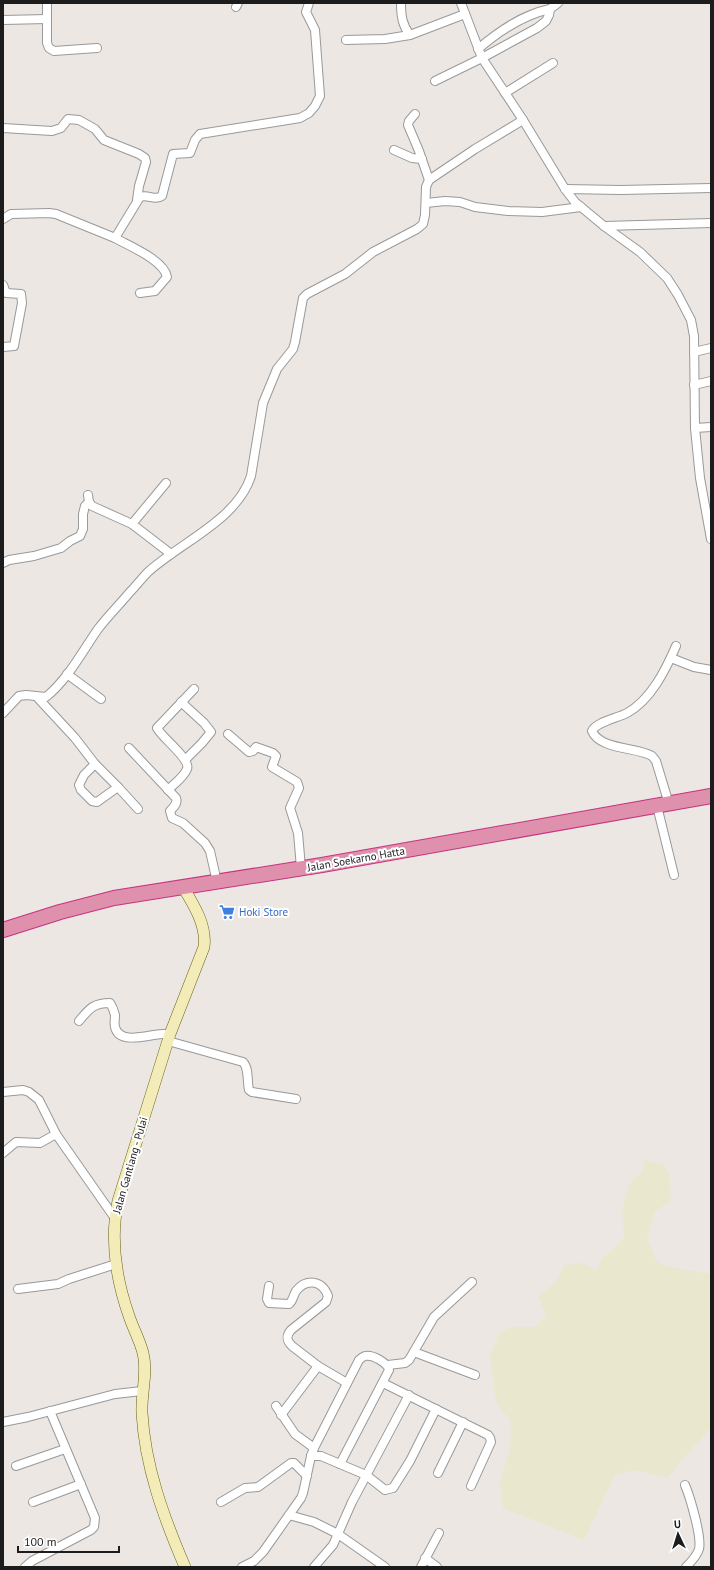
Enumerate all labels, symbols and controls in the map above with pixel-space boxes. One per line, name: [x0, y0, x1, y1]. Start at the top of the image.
street label: Jalan Soekarno Hatta: [305, 844, 406, 875]
supermarket icon: Hoki Store: [218, 903, 236, 921]
place label: Hoki Store: [239, 905, 289, 919]
street label: Jalan Gantiang - Pulai: [109, 1115, 151, 1216]
north arrow: [658, 1514, 698, 1554]
text: U: [673, 1517, 681, 1531]
scale bar: [18, 1528, 119, 1554]
text: 100 m: [24, 1534, 57, 1549]

